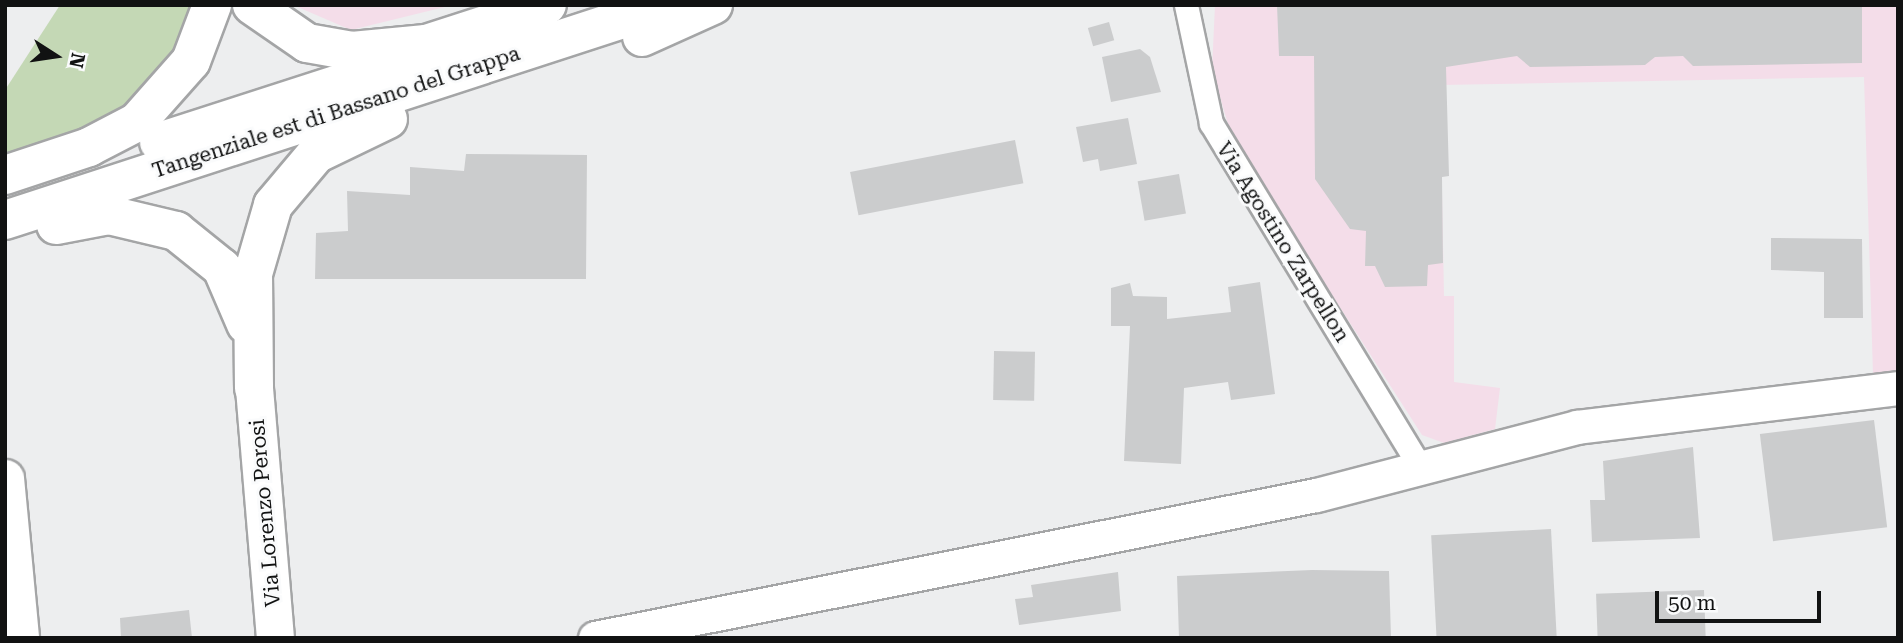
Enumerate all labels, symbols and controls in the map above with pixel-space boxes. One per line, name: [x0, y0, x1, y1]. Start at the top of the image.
north arrow: [21, 21, 91, 91]
street label: Tangenziale est di Bassano del Grappa: [149, 41, 523, 183]
text: N: [64, 51, 90, 70]
street label: Via Agostino Zarpellon: [1211, 137, 1355, 347]
street label: Via Lorenzo Perosi: [244, 418, 286, 608]
scale bar: [1658, 576, 1824, 620]
text: 50 m: [1668, 591, 1716, 615]

